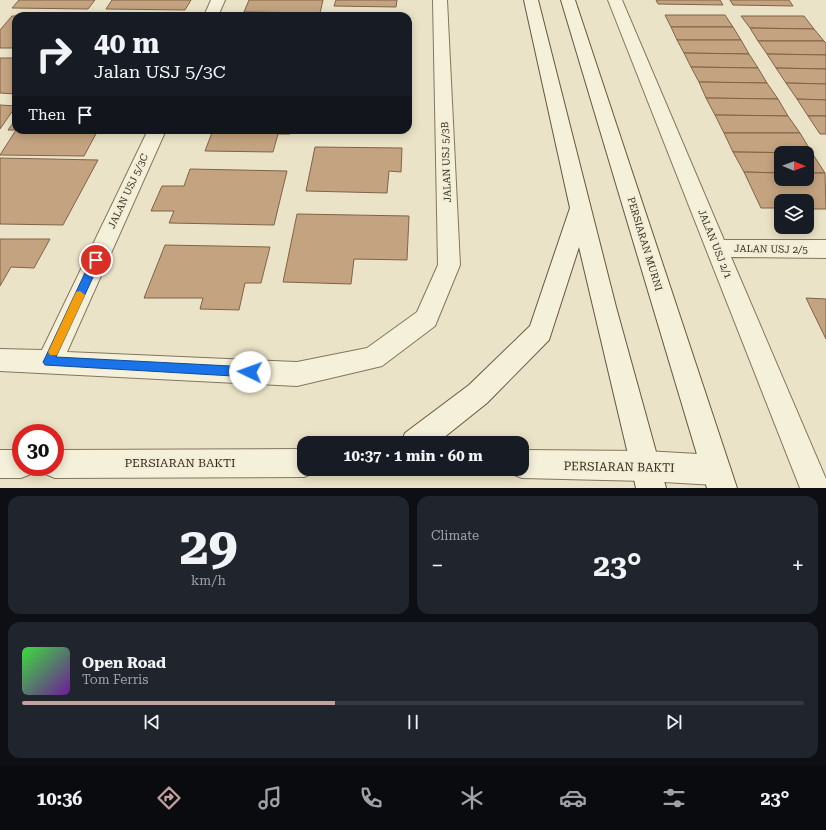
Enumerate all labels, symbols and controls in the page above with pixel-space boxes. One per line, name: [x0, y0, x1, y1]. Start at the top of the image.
text: 40 m: [94, 27, 159, 60]
icon: right: [28, 28, 80, 80]
text: Jalan USJ 5/3C: [94, 61, 226, 82]
icon: arrive: [74, 104, 96, 126]
text: Then: [28, 106, 66, 124]
street label: JALAN USJ 5/3B: [439, 121, 453, 202]
north arrow: [774, 146, 814, 186]
map controls: [774, 146, 814, 234]
street label: JALAN USJ 5/3C: [106, 152, 150, 230]
button: layers: [774, 194, 814, 234]
street label: PERSIARAN MURNI: [625, 196, 665, 292]
street label: JALAN USJ 2/1: [696, 208, 734, 281]
pin: [79, 243, 113, 277]
street label: JALAN USJ 2/5: [734, 243, 808, 255]
icon: arrive: [85, 249, 107, 271]
position arrow: [229, 351, 271, 393]
speed limit sign: 30: [12, 424, 64, 476]
text: 10:37 · 1 min · 60 m: [343, 447, 483, 465]
street label: PERSIARAN BAKTI: [124, 456, 236, 470]
street label: PERSIARAN BAKTI: [563, 459, 675, 475]
text: 29: [179, 516, 238, 577]
text: Climate: [431, 528, 479, 543]
text: 23°: [593, 548, 642, 583]
text: −: [431, 553, 443, 578]
text: +: [792, 553, 804, 578]
text: km/h: [191, 573, 226, 588]
text: Open Road: [82, 654, 166, 672]
text: Tom Ferris: [82, 672, 148, 687]
icon: previous: [141, 711, 163, 733]
icon: pause: [402, 711, 424, 733]
icon: next: [663, 711, 685, 733]
icon: directions: [155, 784, 183, 812]
icon: music: [256, 784, 284, 812]
icon: phone: [357, 784, 385, 812]
icon: climate: [458, 784, 486, 812]
icon: car: [559, 784, 587, 812]
icon: filters: [660, 784, 688, 812]
text: 10:36: [36, 788, 82, 809]
text: 23°: [760, 788, 790, 809]

